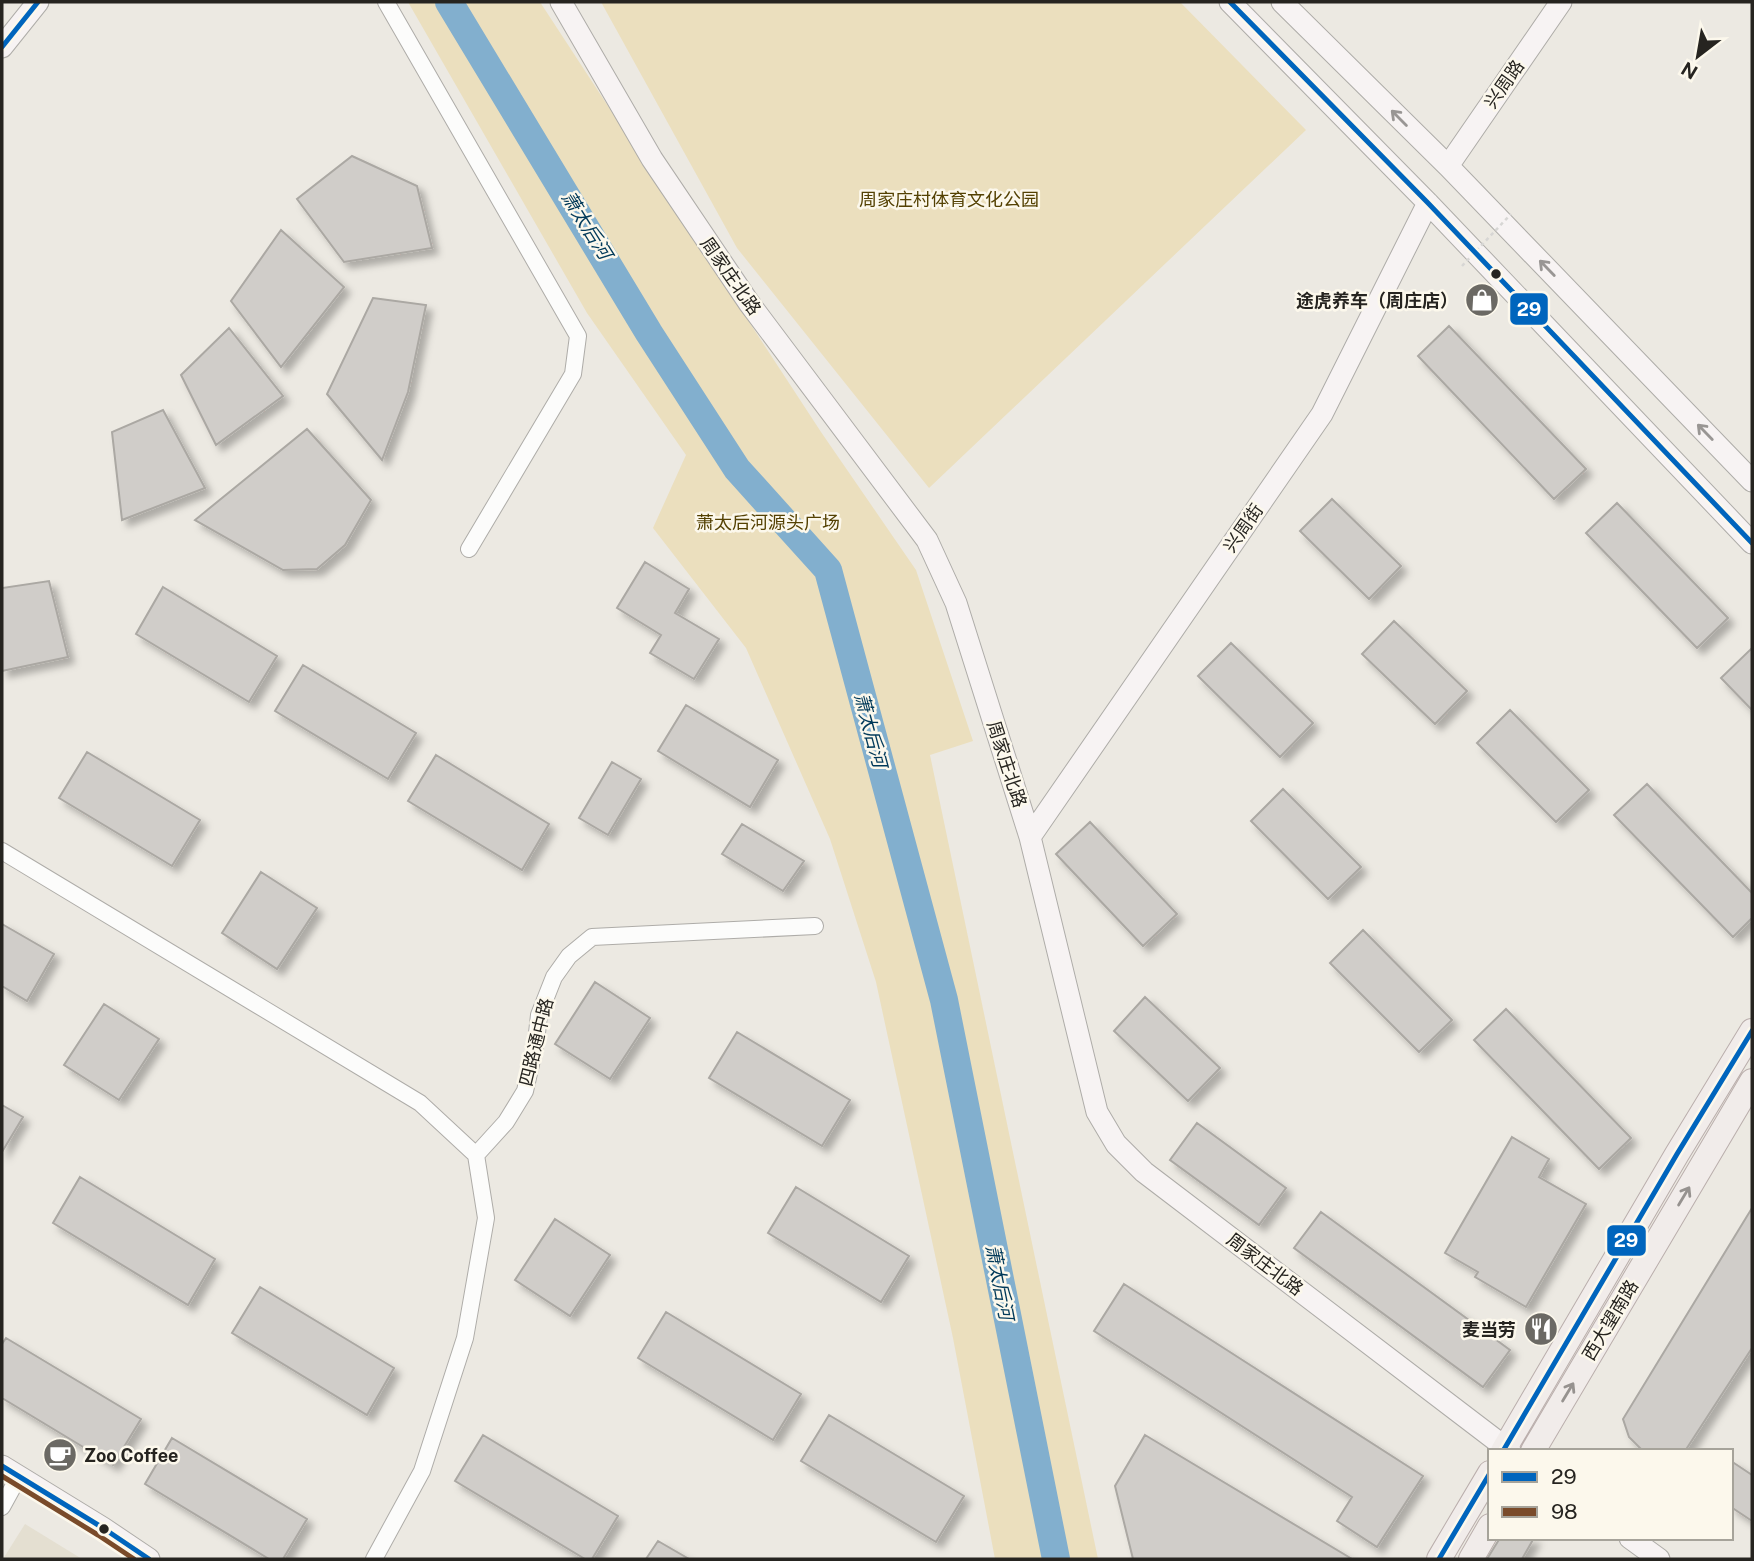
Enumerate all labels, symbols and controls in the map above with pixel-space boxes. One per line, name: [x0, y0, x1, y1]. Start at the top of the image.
north arrow: [1663, 21, 1733, 91]
street label: 兴周路: [1480, 56, 1528, 112]
text: N: [1677, 57, 1701, 84]
one-way arrow: [1391, 110, 1408, 127]
water label: 萧太后河: [558, 187, 619, 266]
park label: 周家庄村体育文化公园: [859, 189, 1039, 210]
street label: 周家庄北路: [697, 233, 765, 319]
one-way arrow: [1538, 260, 1555, 277]
unlabelled marker: [1489, 267, 1503, 281]
shop icon: 途虎养车（周庄店）: [1463, 281, 1501, 319]
place label: 途虎养车（周庄店）: [1296, 290, 1458, 311]
line badge: 29: [1509, 292, 1549, 326]
text: 29: [1517, 298, 1541, 320]
one-way arrow: [1696, 423, 1713, 440]
street label: 兴周街: [1219, 500, 1267, 556]
park label: 萧太后河源头广场: [696, 512, 840, 533]
water label: 萧太后河: [851, 690, 892, 773]
street label: 周家庄北路: [983, 718, 1031, 810]
street label: 四路通中路: [515, 996, 557, 1088]
one-way arrow: [1677, 1187, 1691, 1207]
line badge: 29: [1606, 1224, 1647, 1257]
street label: 周家庄北路: [1223, 1229, 1307, 1299]
text: 29: [1614, 1229, 1638, 1251]
water label: 萧太后河: [982, 1243, 1019, 1325]
street label: 西大望南路: [1578, 1276, 1642, 1364]
restaurant icon: 麦当劳: [1522, 1310, 1560, 1348]
place label: 麦当劳: [1462, 1319, 1516, 1340]
one-way arrow: [1561, 1383, 1575, 1403]
cafe icon: Zoo Coffee: [41, 1436, 79, 1474]
place label: Zoo Coffee: [84, 1445, 178, 1466]
legend: [1488, 1449, 1733, 1540]
text: 29: [1551, 1464, 1577, 1489]
text: 98: [1551, 1499, 1578, 1524]
unlabelled marker: [97, 1522, 111, 1536]

